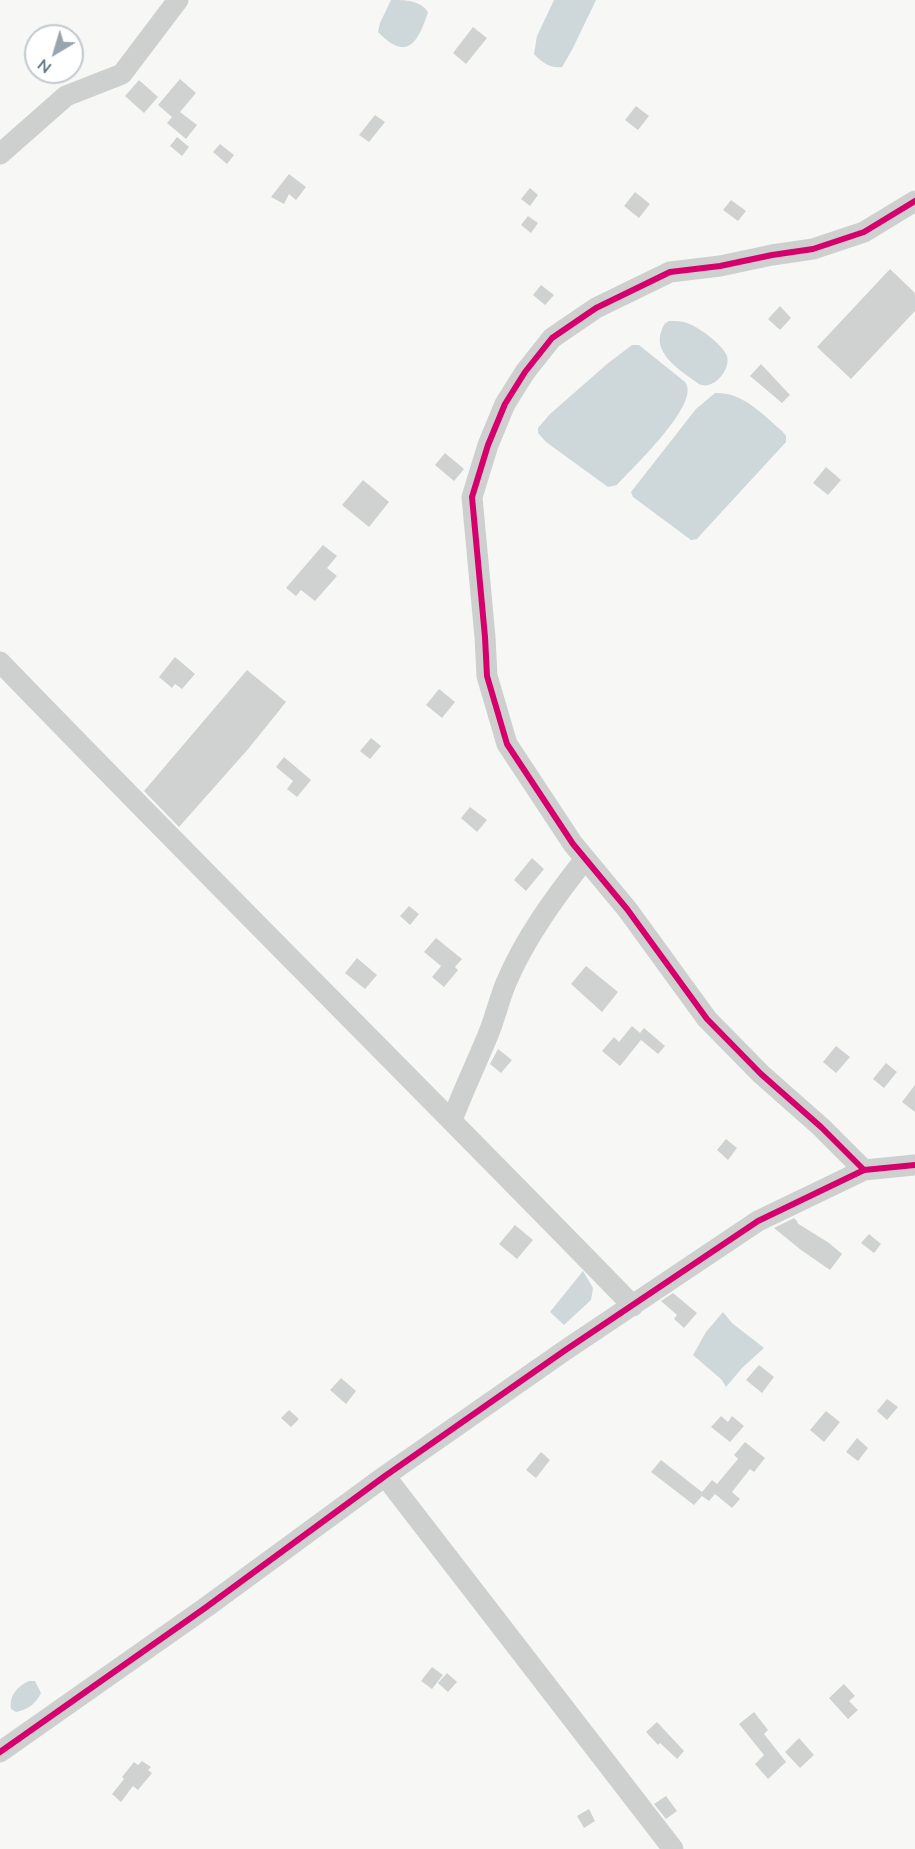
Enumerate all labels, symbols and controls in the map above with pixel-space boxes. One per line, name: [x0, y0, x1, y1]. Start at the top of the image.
north arrow: [24, 24, 84, 84]
text: N: [33, 55, 55, 78]

